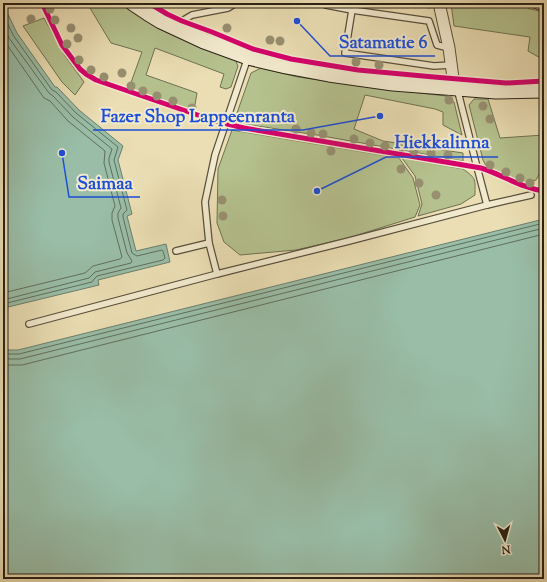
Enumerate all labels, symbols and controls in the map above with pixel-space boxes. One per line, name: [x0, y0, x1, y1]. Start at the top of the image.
callout: Satamatie 6: [330, 26, 435, 56]
text: Satamatie 6: [339, 31, 427, 57]
callout: Fazer Shop Lappeenranta: [93, 100, 303, 130]
text: Fazer Shop Lappeenranta: [101, 105, 296, 131]
callout: Hiekkalinna: [386, 127, 498, 157]
text: Hiekkalinna: [394, 131, 490, 157]
callout: Saimaa: [69, 167, 140, 197]
text: Saimaa: [77, 172, 134, 198]
north arrow: [485, 520, 525, 560]
text: N: [501, 540, 512, 557]

